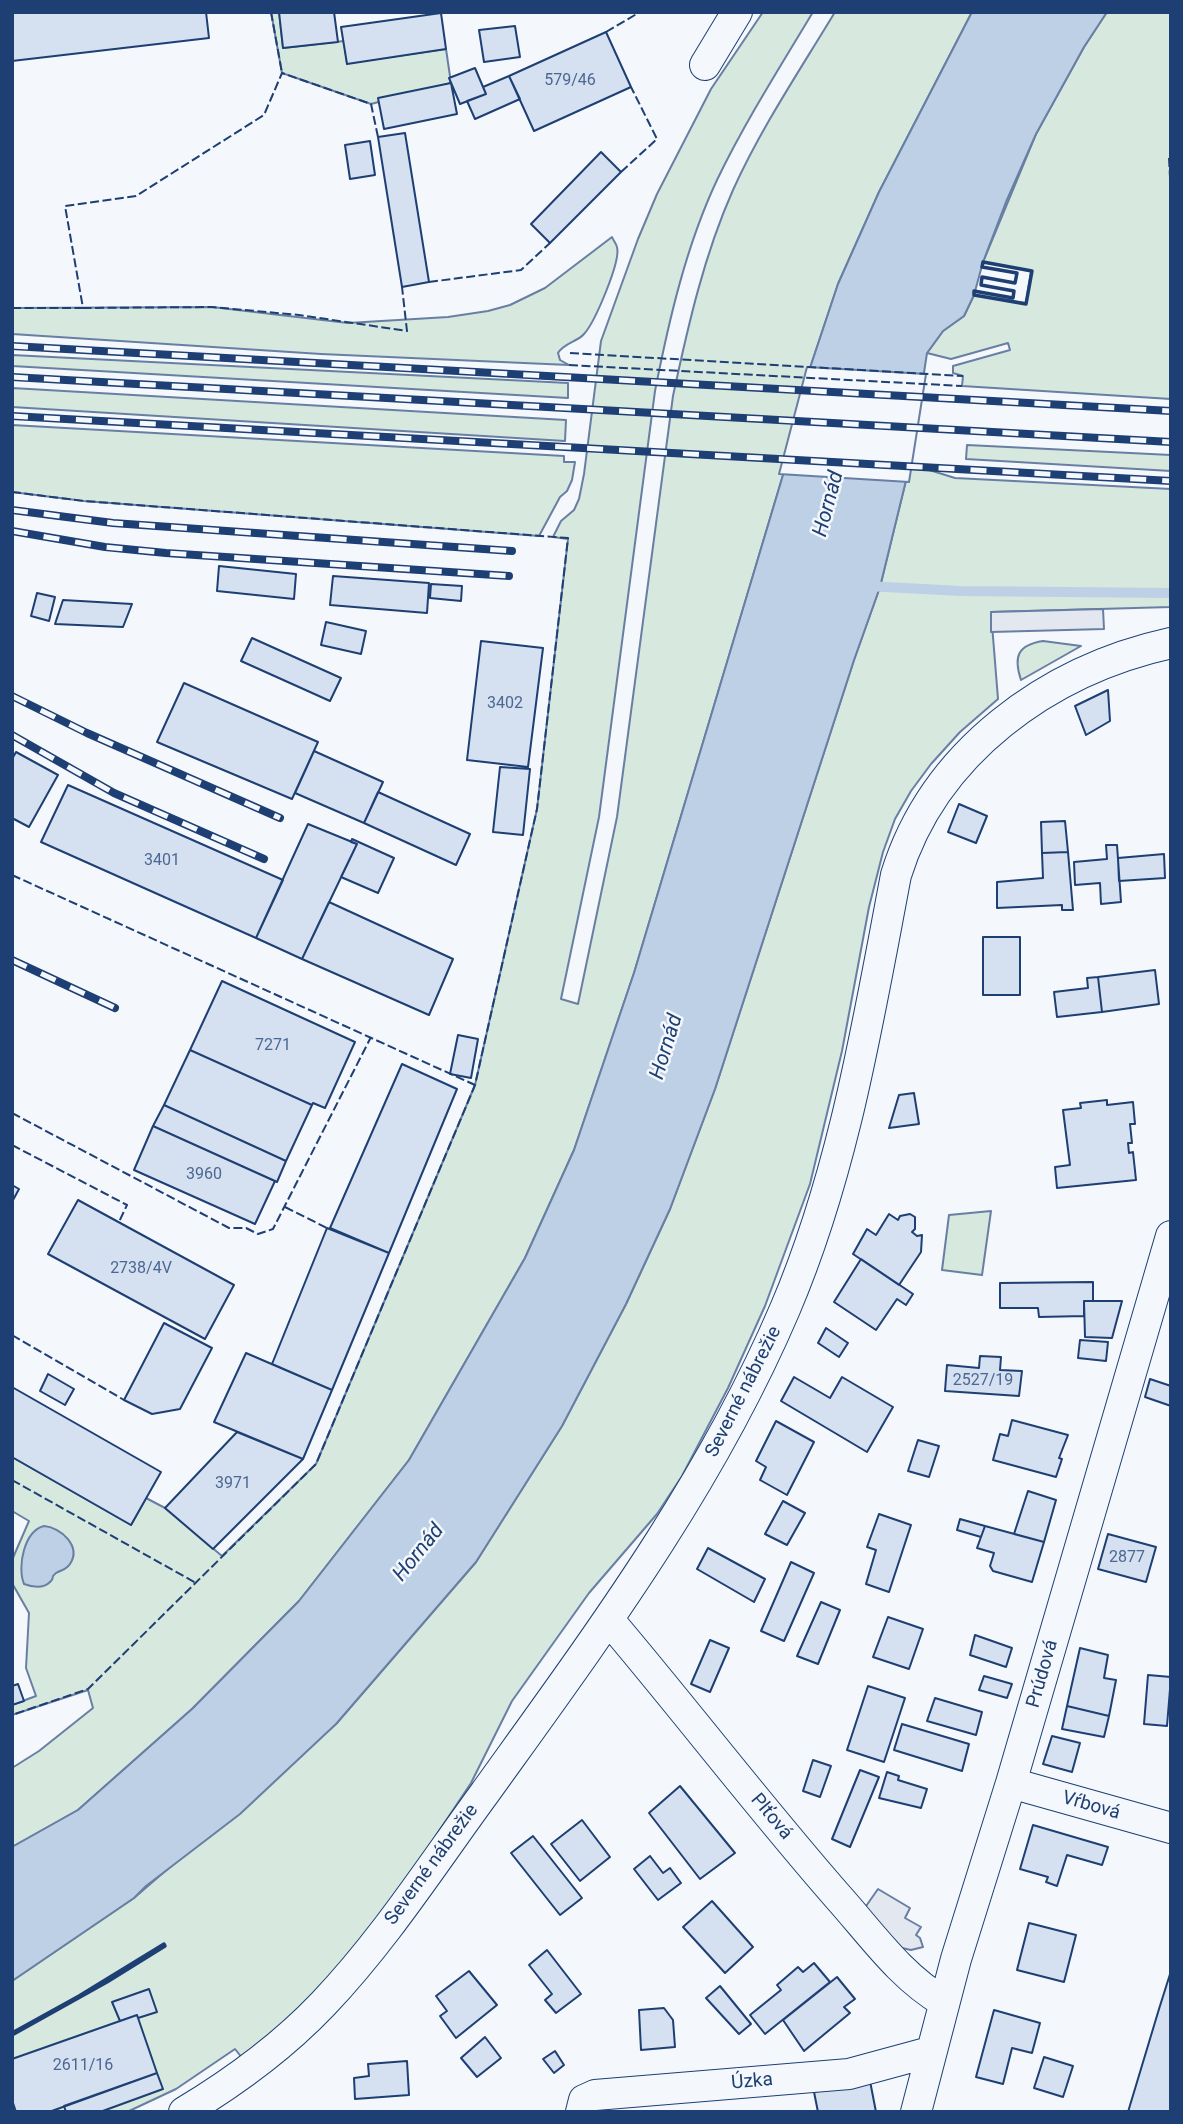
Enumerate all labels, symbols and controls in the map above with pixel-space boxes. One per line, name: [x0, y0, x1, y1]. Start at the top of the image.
house number: 579/46: [544, 71, 596, 91]
water label: Hornád: [808, 468, 850, 540]
house number: 3402: [487, 694, 523, 714]
house number: 3401: [144, 851, 180, 871]
water label: Hornád: [645, 1011, 689, 1083]
house number: 7271: [255, 1036, 291, 1056]
house number: 3960: [186, 1165, 222, 1185]
house number: 2738/4V: [110, 1259, 172, 1279]
street label: Severné nábrežie: [701, 1323, 787, 1461]
house number: 2527/19: [953, 1371, 1013, 1391]
house number: 3971: [215, 1474, 251, 1494]
water label: Hornád: [388, 1519, 450, 1587]
house number: 2877: [1109, 1548, 1145, 1568]
street label: Prúdová: [1022, 1637, 1064, 1711]
street label: Vŕbová: [1059, 1787, 1123, 1825]
street label: Plťová: [745, 1789, 797, 1845]
street label: Severné nábrežie: [380, 1800, 484, 1930]
house number: 2611/16: [53, 2056, 113, 2076]
street label: Úzka: [730, 2069, 774, 2095]

